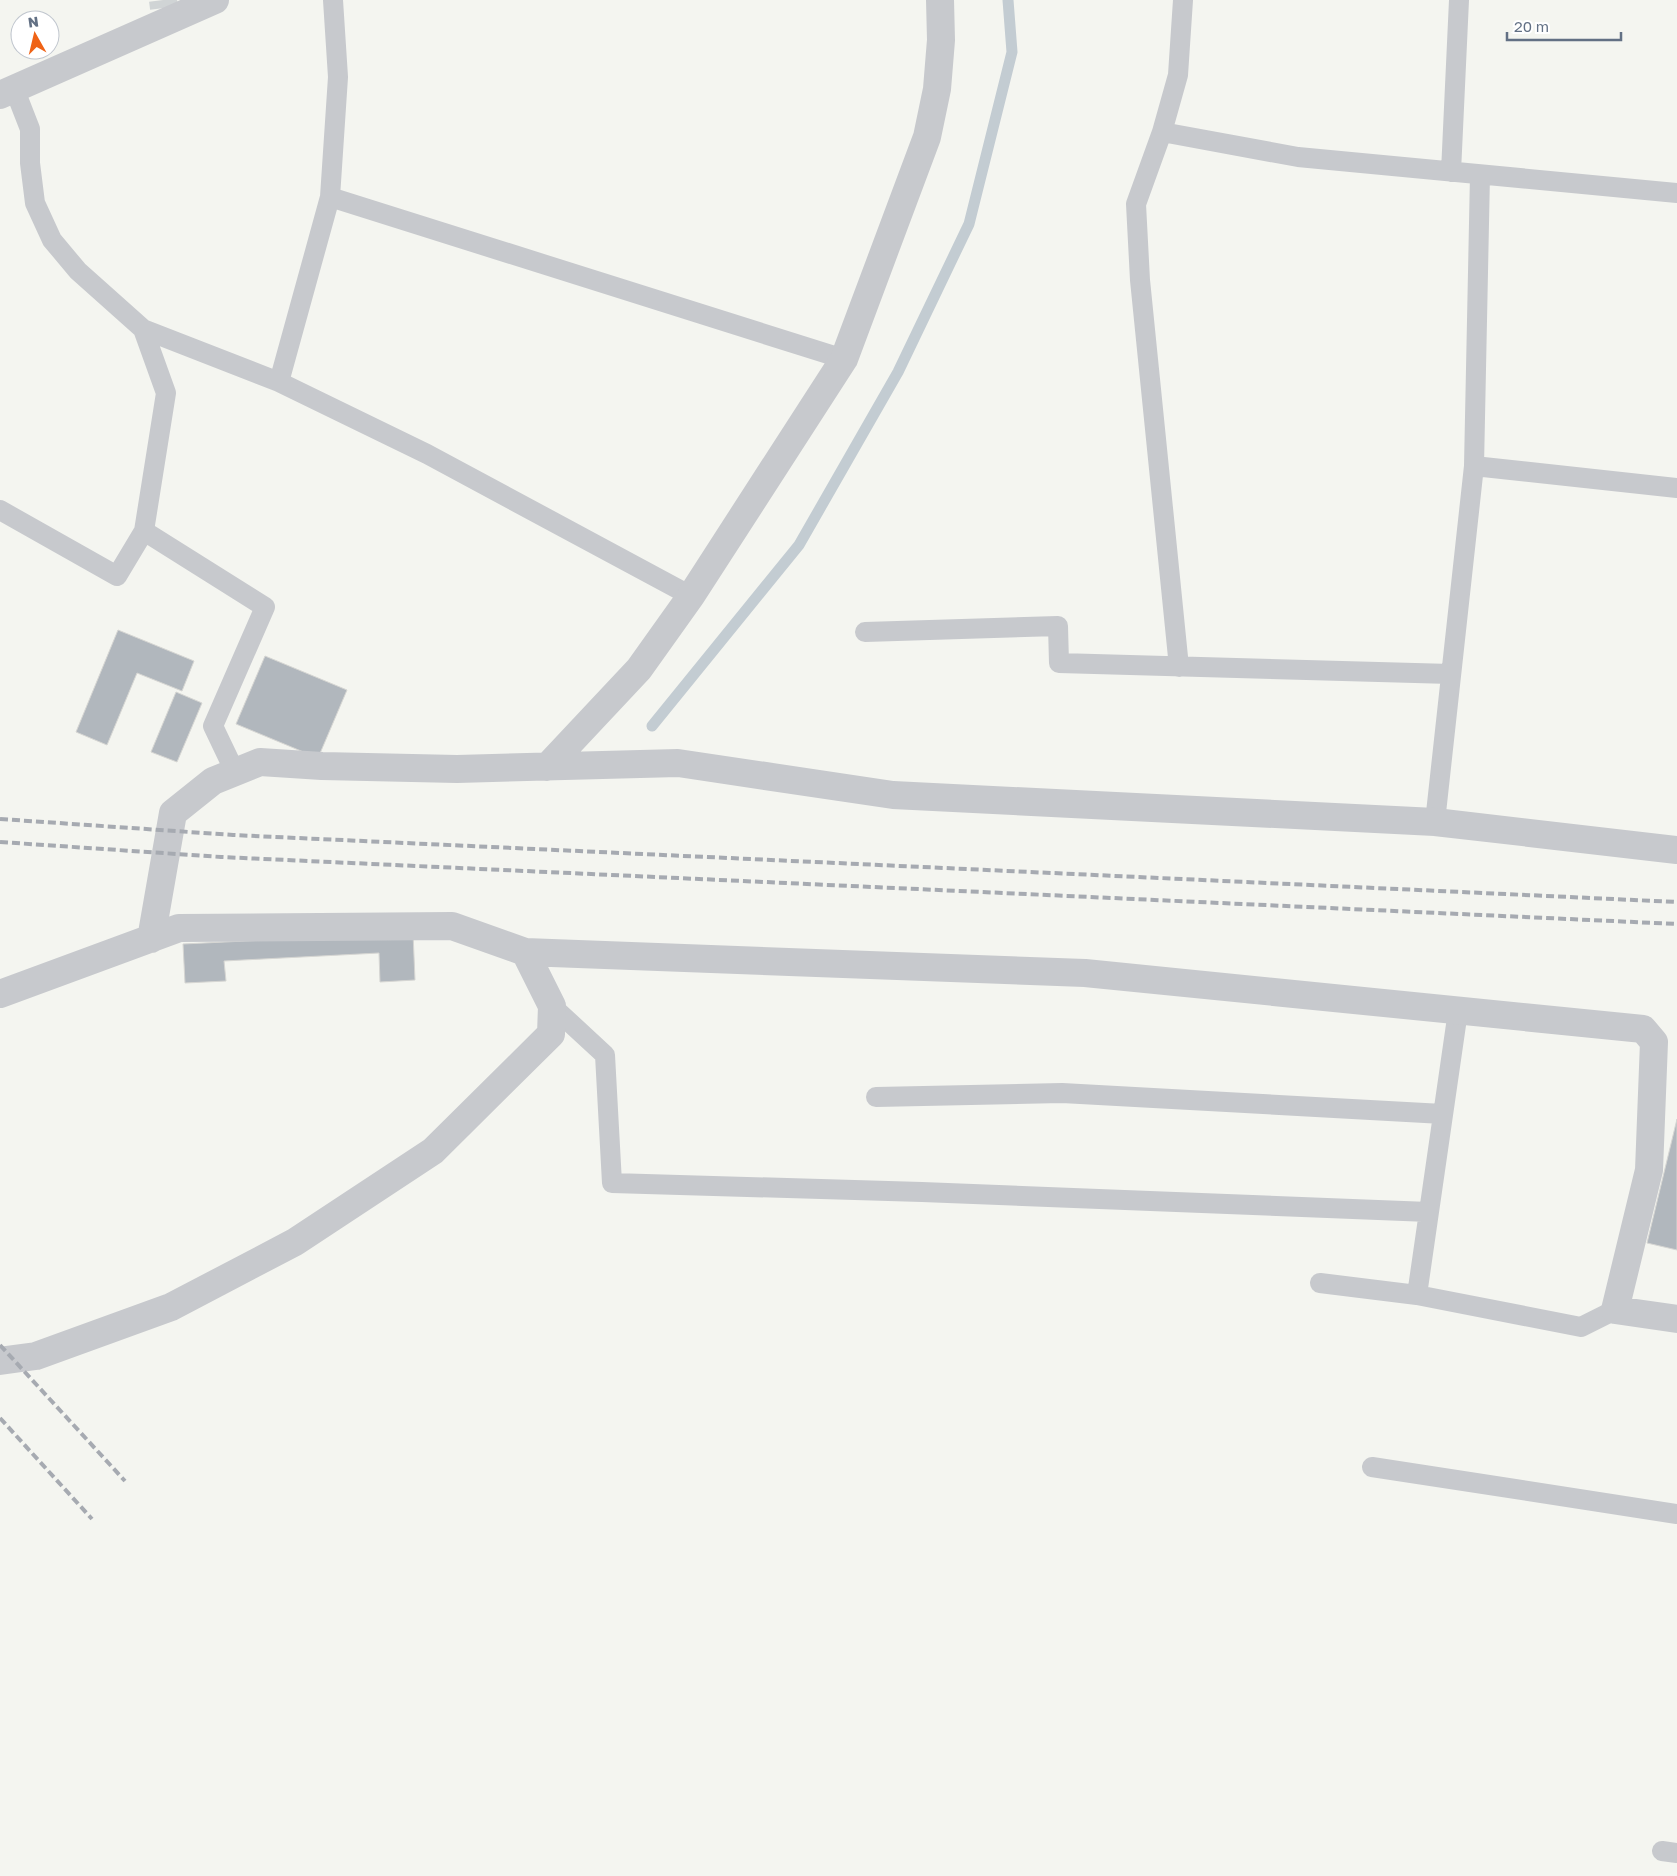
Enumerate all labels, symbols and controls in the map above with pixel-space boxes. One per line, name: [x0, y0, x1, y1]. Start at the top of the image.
north arrow: [10, 10, 60, 60]
scale bar: [1507, 10, 1621, 42]
text: N: [27, 12, 40, 31]
text: 20 m: [1514, 17, 1549, 35]

